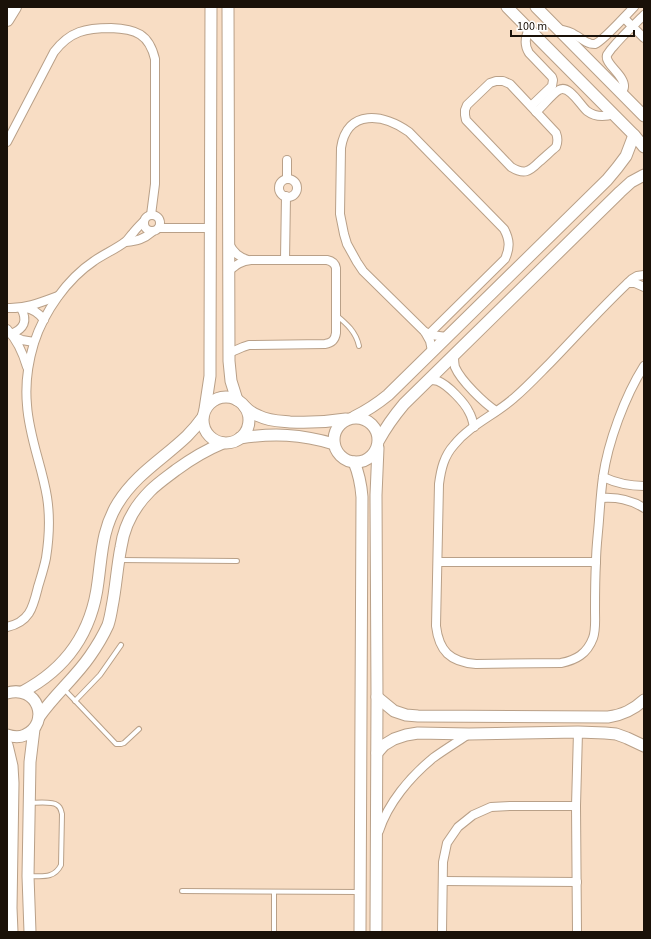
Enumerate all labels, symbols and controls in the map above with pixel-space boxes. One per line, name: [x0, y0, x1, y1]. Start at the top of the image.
scale bar: [511, 12, 634, 38]
text: 100 m: [517, 18, 547, 35]

